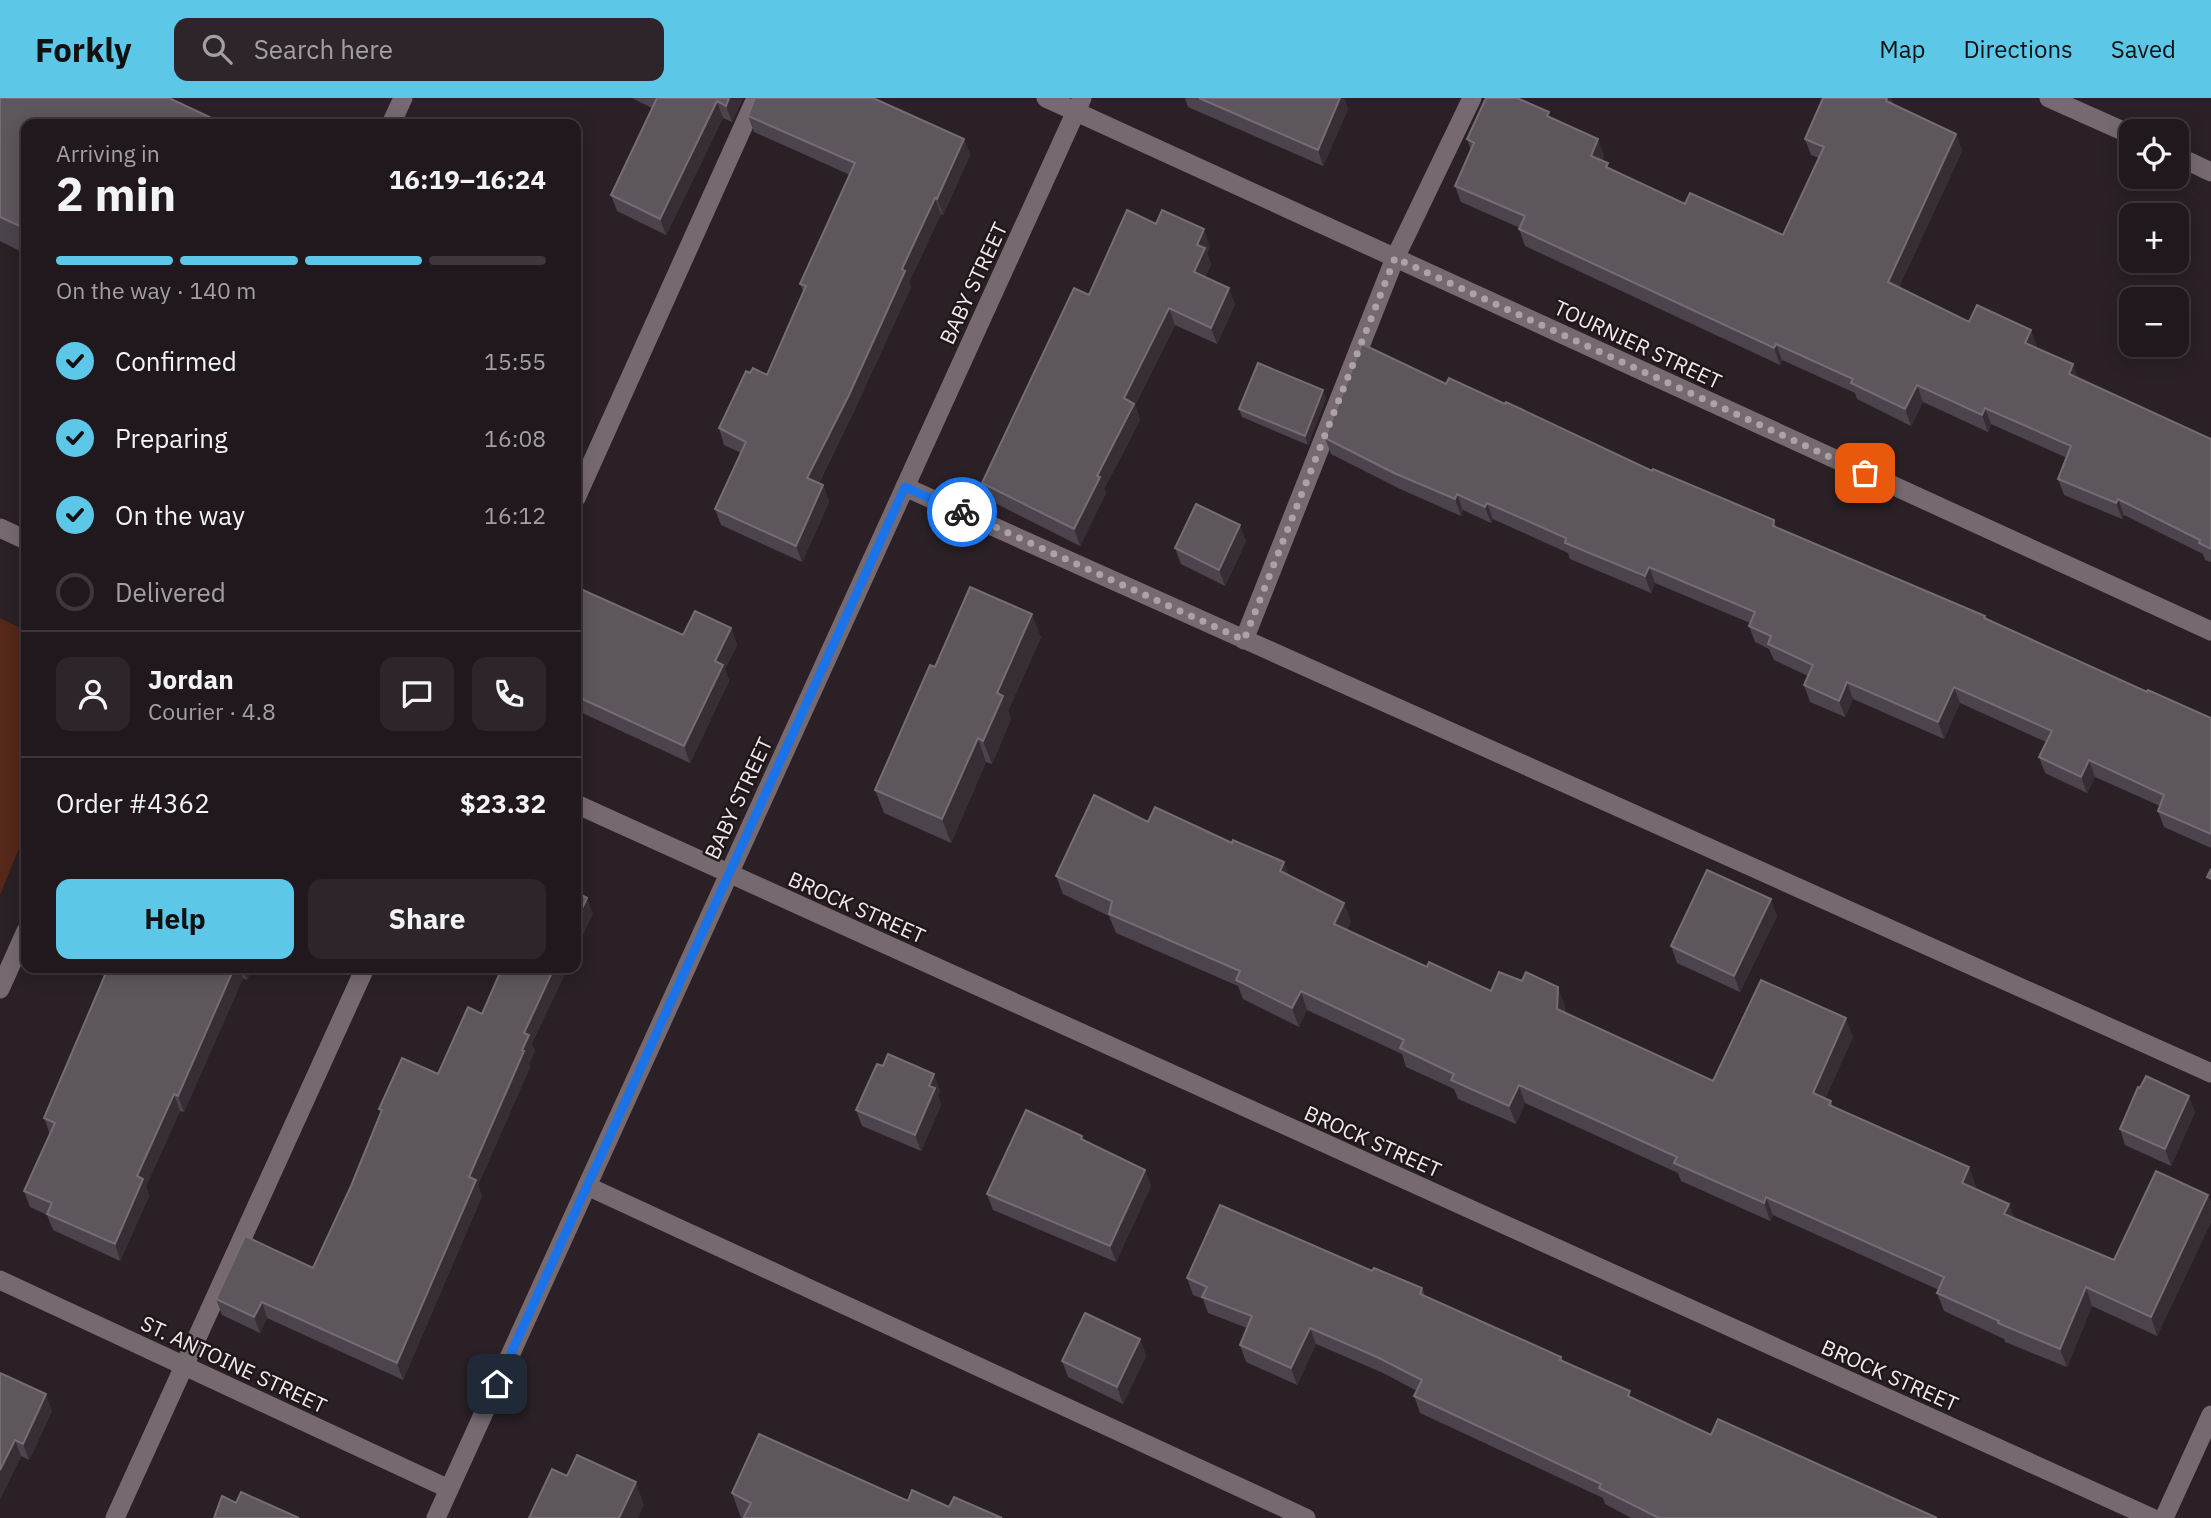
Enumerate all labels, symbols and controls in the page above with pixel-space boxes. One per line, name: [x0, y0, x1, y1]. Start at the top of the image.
search box: [174, 18, 664, 81]
text: Forkly: [35, 28, 132, 71]
icon: search: [198, 30, 236, 68]
text: Search here: [254, 32, 393, 66]
text: Map: [1879, 33, 1925, 65]
text: Directions: [1963, 33, 2073, 65]
text: Saved: [2111, 33, 2176, 65]
map controls: [2119, 119, 2189, 357]
button: locate: [2119, 119, 2189, 189]
text: Arriving in: [56, 138, 160, 168]
text: 16:19–16:24: [389, 162, 546, 196]
text: 2 min: [56, 164, 176, 224]
button: +: [2119, 203, 2189, 273]
street label: BABY STREET: [933, 218, 1013, 348]
text: On the way · 140 m: [56, 275, 256, 305]
button: −: [2119, 287, 2189, 357]
street label: TOURNIER STREET: [1550, 293, 1726, 395]
icon: check: [56, 342, 94, 380]
text: Confirmed: [115, 344, 237, 378]
text: 15:55: [484, 346, 546, 376]
icon: check: [56, 419, 94, 457]
text: Preparing: [115, 421, 228, 455]
text: 16:08: [484, 423, 546, 453]
pin: [1835, 443, 1895, 503]
icon: bag: [1846, 454, 1884, 492]
courier: [927, 477, 997, 547]
icon: bike: [943, 493, 981, 531]
icon: check: [56, 496, 94, 534]
text: On the way: [115, 498, 245, 532]
text: 16:12: [484, 500, 546, 530]
text: Delivered: [115, 575, 226, 609]
button: person: [56, 657, 130, 731]
button: chat: [380, 657, 454, 731]
button: phone: [472, 657, 546, 731]
text: Jordan: [148, 662, 234, 696]
text: Courier · 4.8: [148, 696, 276, 726]
street label: BABY STREET: [698, 733, 778, 863]
text: Order #4362: [56, 786, 210, 820]
text: $23.32: [460, 786, 546, 820]
street label: BROCK STREET: [784, 864, 930, 950]
button: Help: [56, 879, 294, 959]
button: Share: [308, 879, 546, 959]
street label: BROCK STREET: [1300, 1098, 1446, 1184]
street label: ST. ANTOINE STREET: [137, 1309, 331, 1419]
street label: BROCK STREET: [1817, 1332, 1963, 1418]
pin: [467, 1354, 527, 1414]
icon: home: [478, 1365, 516, 1403]

